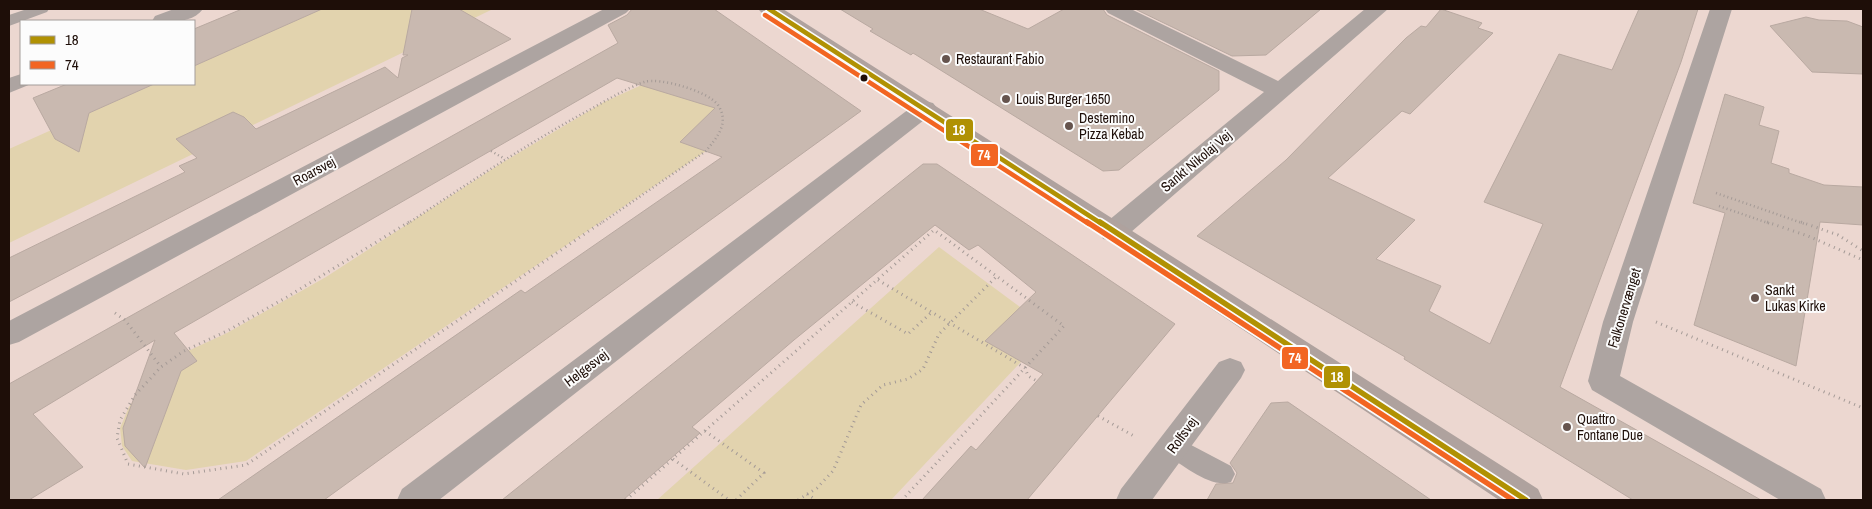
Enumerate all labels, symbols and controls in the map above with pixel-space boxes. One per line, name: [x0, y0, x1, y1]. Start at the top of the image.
legend: [20, 20, 195, 85]
text: 18: [65, 29, 79, 50]
place label: Restaurant Fabio: [956, 50, 1044, 68]
marker: Restaurant Fabio: [940, 53, 952, 65]
text: 74: [65, 54, 79, 75]
unlabelled marker: [859, 73, 869, 83]
place label: Louis Burger 1650: [1016, 90, 1110, 108]
marker: Louis Burger 1650: [1000, 93, 1012, 105]
place label: Destemino Pizza Kebab: [1079, 109, 1144, 143]
line badge: 18: [945, 118, 974, 142]
marker: Destemino Pizza Kebab: [1063, 120, 1075, 132]
text: 18: [953, 121, 965, 139]
street label: Sankt Nikolaj Vej: [1157, 126, 1235, 196]
line badge: 74: [970, 143, 999, 167]
text: 74: [978, 146, 991, 164]
street label: Roarsvej: [290, 152, 338, 190]
street label: Falkonervænget: [1603, 266, 1645, 350]
place label: Sankt Lukas Kirke: [1765, 281, 1826, 315]
marker: Sankt Lukas Kirke: [1749, 292, 1761, 304]
street label: Helgesvej: [560, 346, 612, 390]
line badge: 74: [1281, 346, 1309, 370]
text: 74: [1289, 349, 1302, 367]
line badge: 18: [1323, 365, 1351, 389]
text: 18: [1331, 368, 1343, 386]
place label: Quattro Fontane Due: [1577, 410, 1643, 444]
street label: Rolfsvej: [1163, 413, 1201, 457]
marker: Quattro Fontane Due: [1561, 421, 1573, 433]

